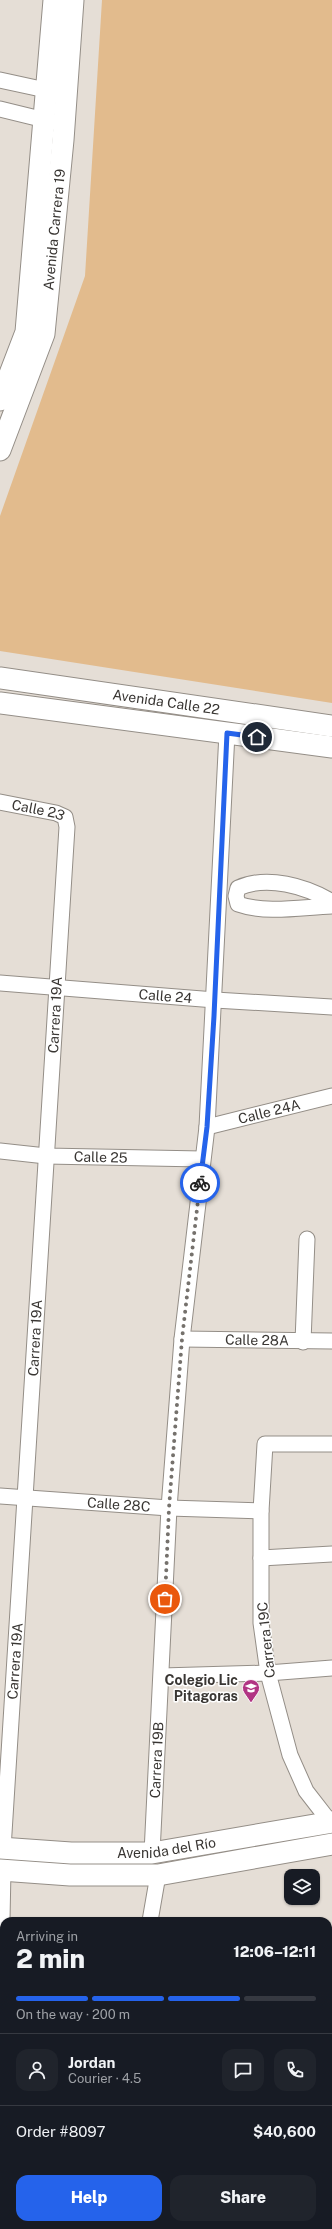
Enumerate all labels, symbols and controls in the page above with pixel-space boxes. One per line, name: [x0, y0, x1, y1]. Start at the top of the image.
street label: Avenida Carrera 19: [40, 168, 68, 291]
street label: Avenida Calle 22: [112, 686, 221, 718]
pin: [240, 720, 274, 754]
icon: home: [246, 726, 268, 748]
street label: Calle 23: [10, 796, 67, 824]
street label: Carrera 19A: [45, 976, 65, 1054]
street label: Calle 24: [138, 986, 193, 1006]
street label: Calle 24A: [236, 1096, 302, 1127]
street label: Calle 25: [74, 1149, 128, 1166]
courier: [180, 1163, 220, 1203]
icon: bike: [189, 1172, 211, 1194]
street label: Carrera 19A: [25, 1299, 45, 1377]
street label: Calle 28A: [225, 1332, 289, 1348]
street label: Calle 28C: [86, 1494, 151, 1515]
pin: [148, 1582, 182, 1616]
icon: bag: [154, 1588, 176, 1610]
street label: Carrera 19C: [254, 1601, 278, 1679]
street label: Carrera 19A: [4, 1622, 26, 1700]
place label: Colegio Lic Pitagoras: [165, 1672, 238, 1704]
school or university icon: Colegio Lic Pitagoras: [241, 1678, 261, 1703]
street label: Carrera 19B: [147, 1722, 166, 1799]
street label: Avenida del Río: [117, 1834, 217, 1861]
map controls: [284, 1869, 320, 1905]
button: layers: [284, 1869, 320, 1905]
text: Arriving in: [16, 1929, 78, 1944]
text: 2 min: [16, 1943, 85, 1974]
text: 12:06–12:11: [233, 1943, 316, 1960]
text: On the way · 200 m: [16, 2007, 130, 2022]
button: person: [16, 2049, 58, 2091]
button: chat: [222, 2049, 264, 2091]
button: phone: [274, 2049, 316, 2091]
text: Jordan: [68, 2054, 115, 2071]
text: Courier · 4.5: [68, 2071, 141, 2086]
text: Order #8097: [16, 2123, 105, 2140]
text: $40,600: [253, 2123, 316, 2140]
button: Help: [16, 2175, 162, 2221]
button: Share: [170, 2175, 316, 2221]

